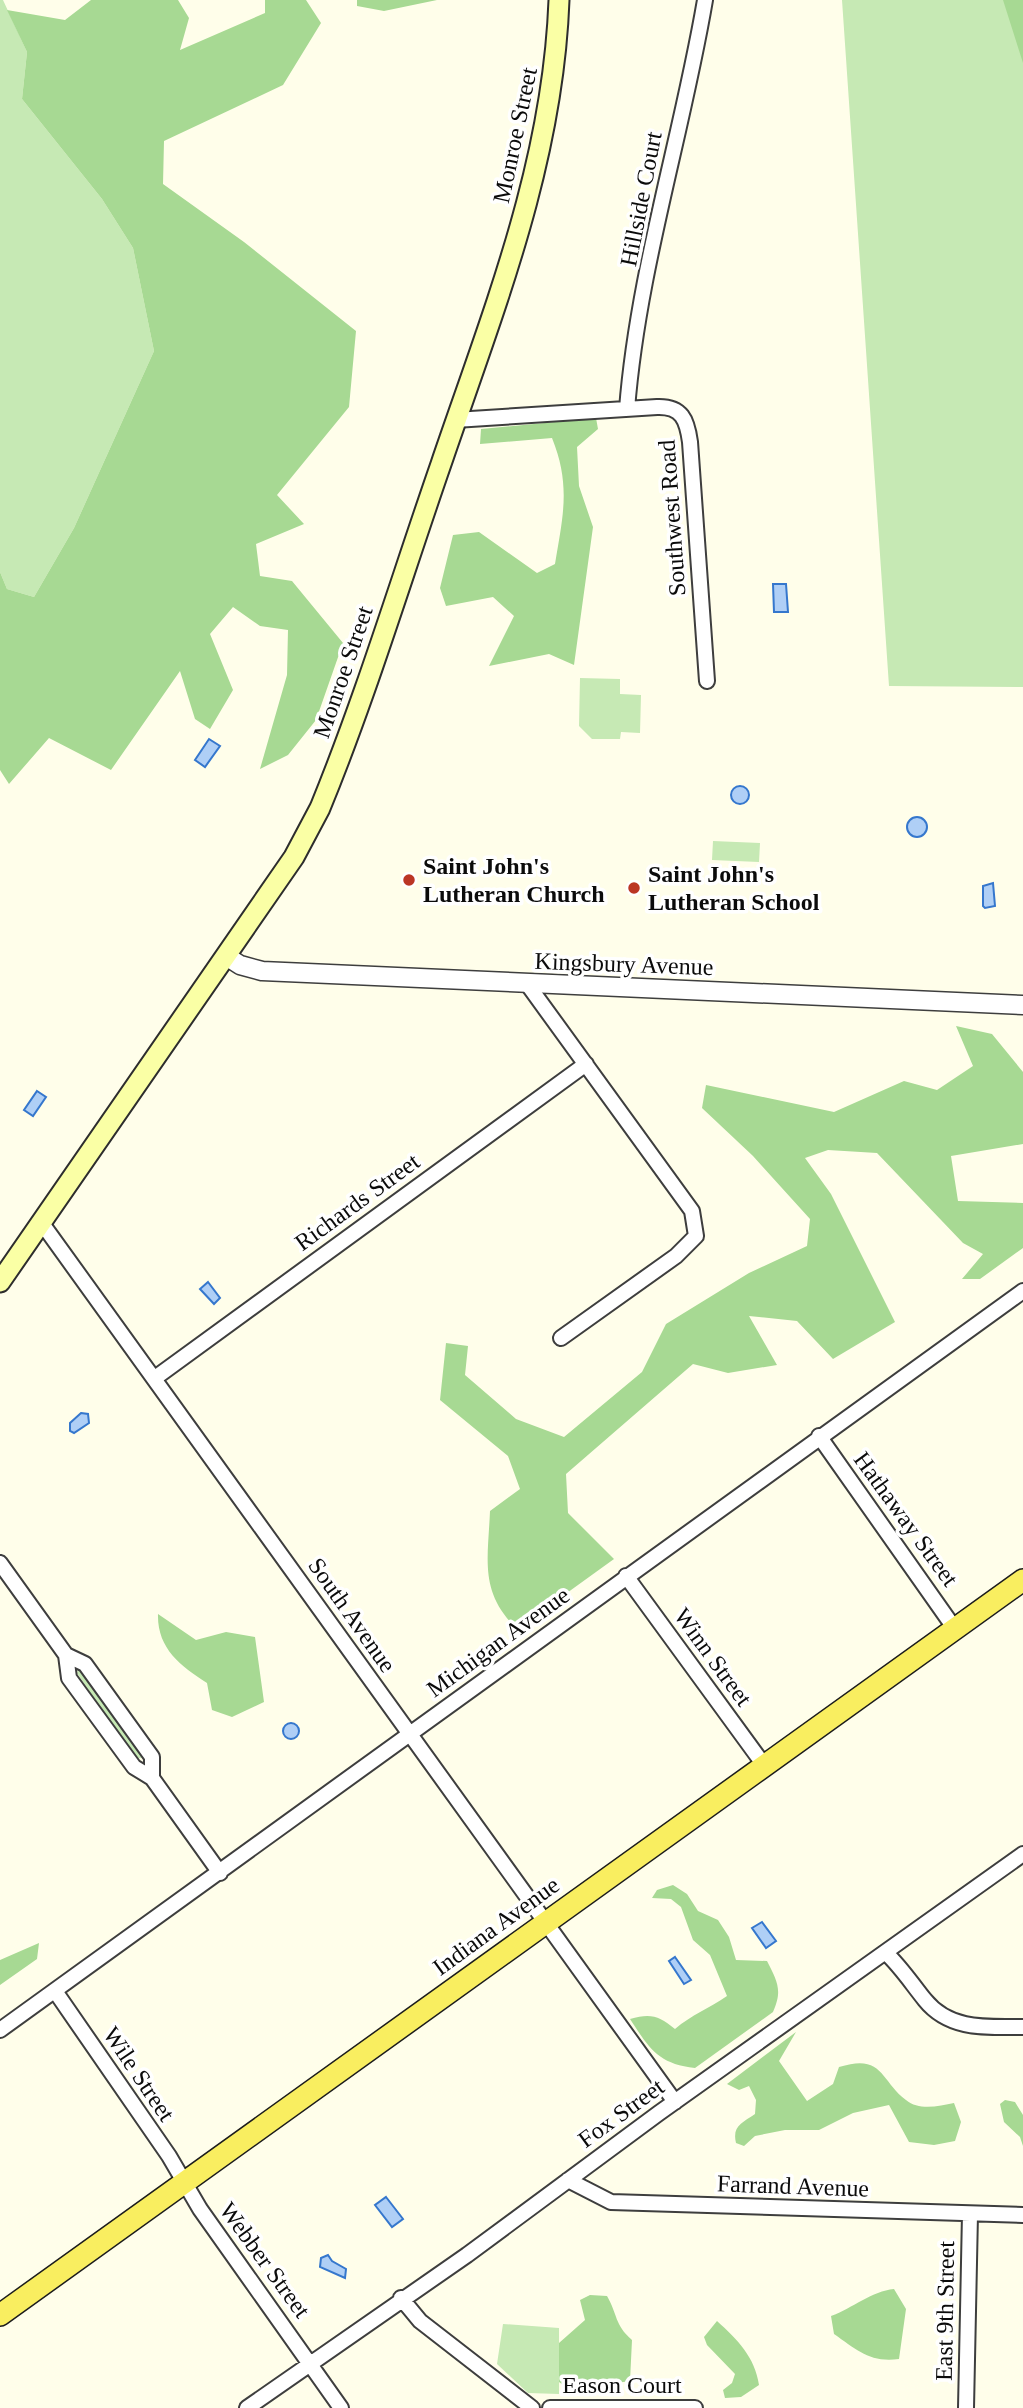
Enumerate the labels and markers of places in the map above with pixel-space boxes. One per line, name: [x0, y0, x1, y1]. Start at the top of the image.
place label: Saint John's Lutheran Church: [423, 853, 605, 907]
place label: Saint John's Lutheran School: [648, 861, 820, 915]
marker: Saint John's Lutheran Church: [401, 872, 417, 888]
marker: Saint John's Lutheran School: [626, 880, 642, 896]

